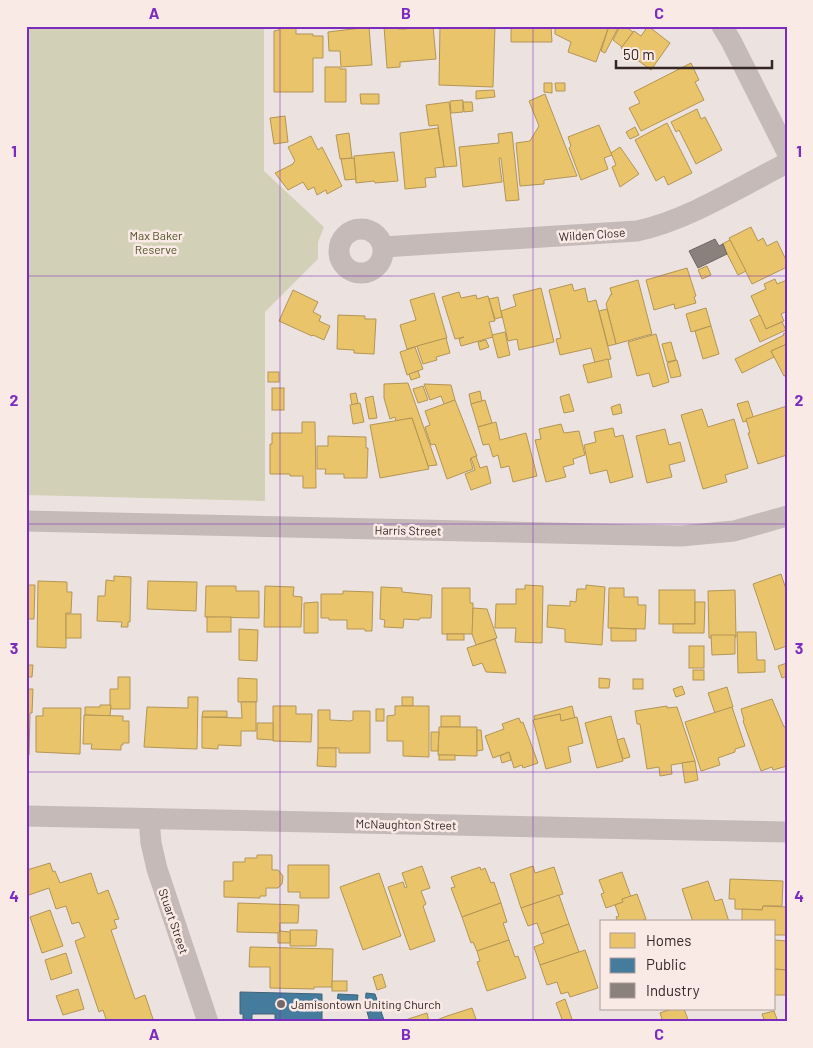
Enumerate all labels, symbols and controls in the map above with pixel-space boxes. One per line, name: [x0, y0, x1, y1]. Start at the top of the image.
text: A: [149, 3, 160, 22]
text: B: [401, 3, 411, 22]
text: C: [654, 3, 664, 22]
scale bar: [616, 38, 772, 70]
text: 50 m: [623, 45, 655, 63]
text: 1: [11, 141, 17, 160]
text: 1: [796, 141, 802, 160]
street label: Wilden Close: [558, 225, 626, 243]
park label: Max Baker Reserve: [130, 228, 183, 256]
text: 2: [10, 390, 19, 409]
text: 2: [795, 390, 804, 409]
street label: Harris Street: [375, 522, 441, 538]
text: 3: [10, 638, 18, 657]
text: 3: [795, 638, 803, 657]
street label: McNaughton Street: [356, 816, 456, 832]
text: 4: [9, 886, 19, 905]
text: 4: [794, 886, 804, 905]
street label: Stuart Street: [156, 887, 192, 955]
legend: [600, 920, 776, 1010]
text: Homes: [646, 931, 691, 949]
text: Public: [646, 955, 686, 973]
text: Industry: [646, 981, 700, 999]
place label: Jamisontown Uniting Church: [291, 997, 441, 1011]
marker: Jamisontown Uniting Church: [275, 998, 287, 1010]
text: A: [149, 1024, 160, 1043]
text: B: [401, 1024, 411, 1043]
text: C: [654, 1024, 664, 1043]

